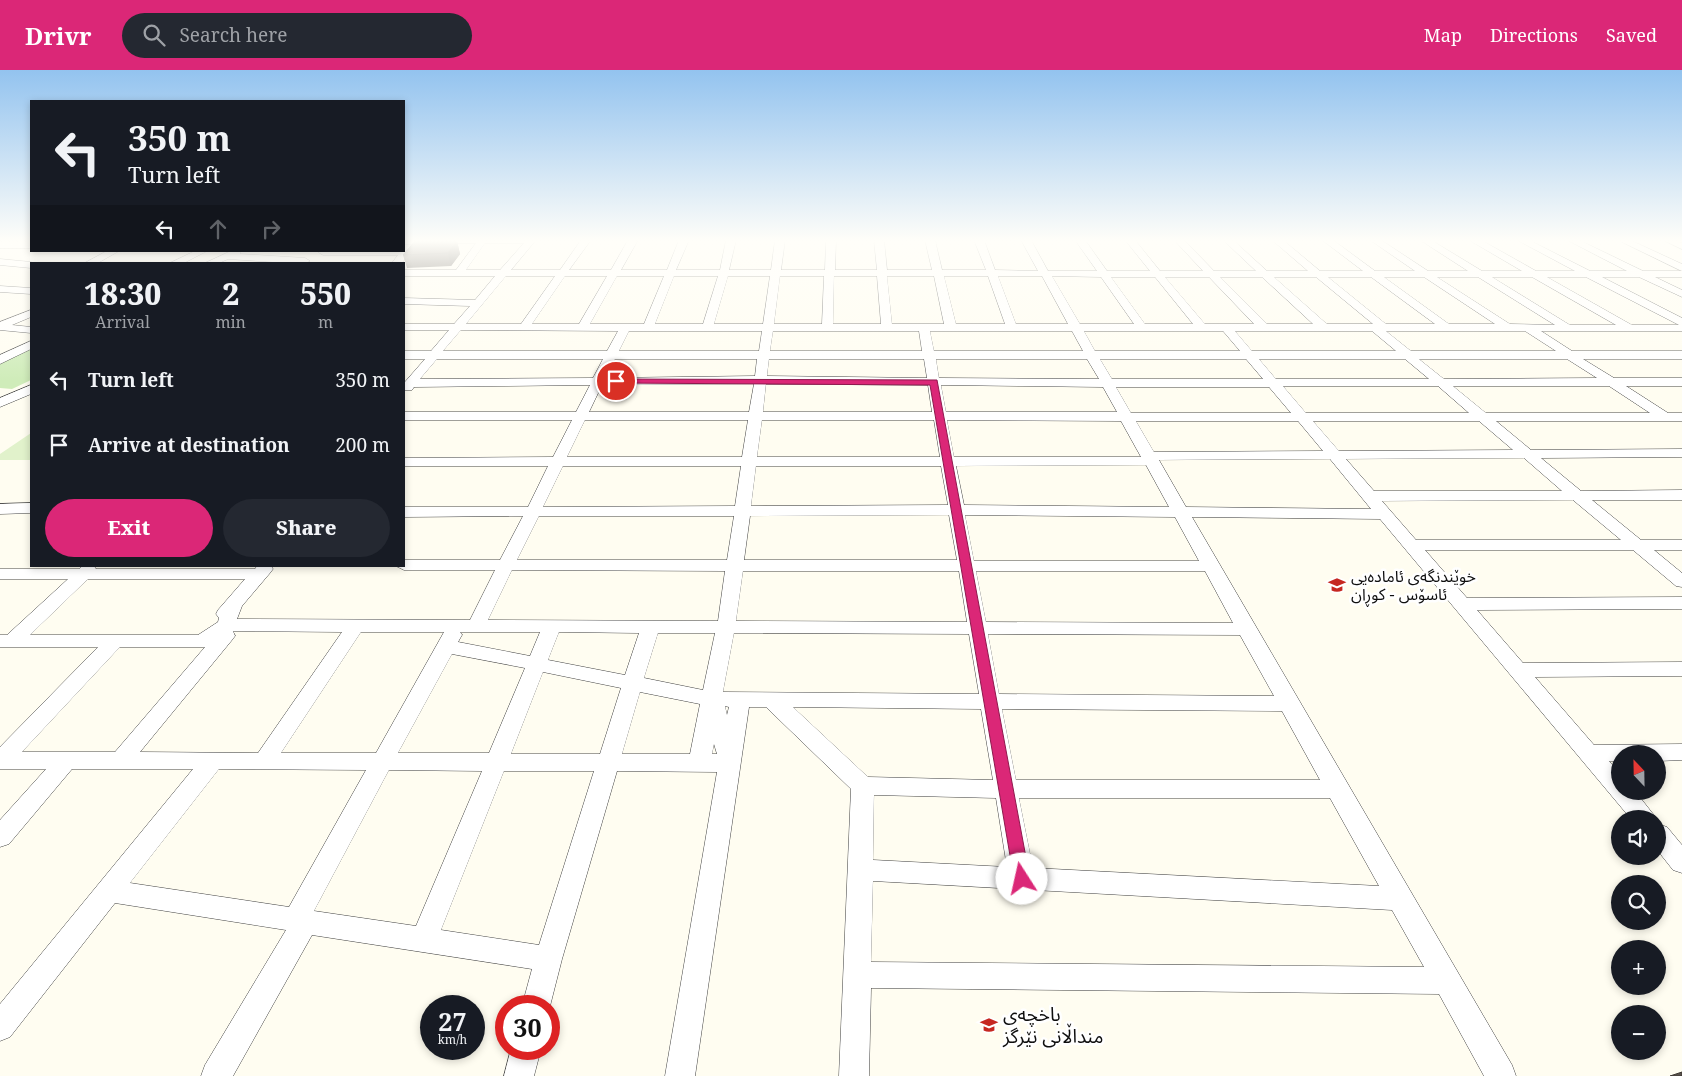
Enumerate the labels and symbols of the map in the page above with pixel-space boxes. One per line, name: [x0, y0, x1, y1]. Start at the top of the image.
pin: [595, 360, 637, 402]
place label: خوێندنگەی ئامادەیی ئاسۆس - کوڕان: [1351, 565, 1476, 608]
school or university icon: خوێندنگەی ئامادەیی ئاسۆس - کوڕان: [1327, 575, 1347, 595]
north arrow: [1611, 745, 1666, 800]
position arrow: [995, 852, 1047, 904]
speed limit sign: 30: [495, 995, 560, 1060]
place label: باخچەی منداڵانی نێرگز: [1002, 1001, 1104, 1049]
school or university icon: باخچەی منداڵانی نێرگز: [979, 1015, 999, 1035]

